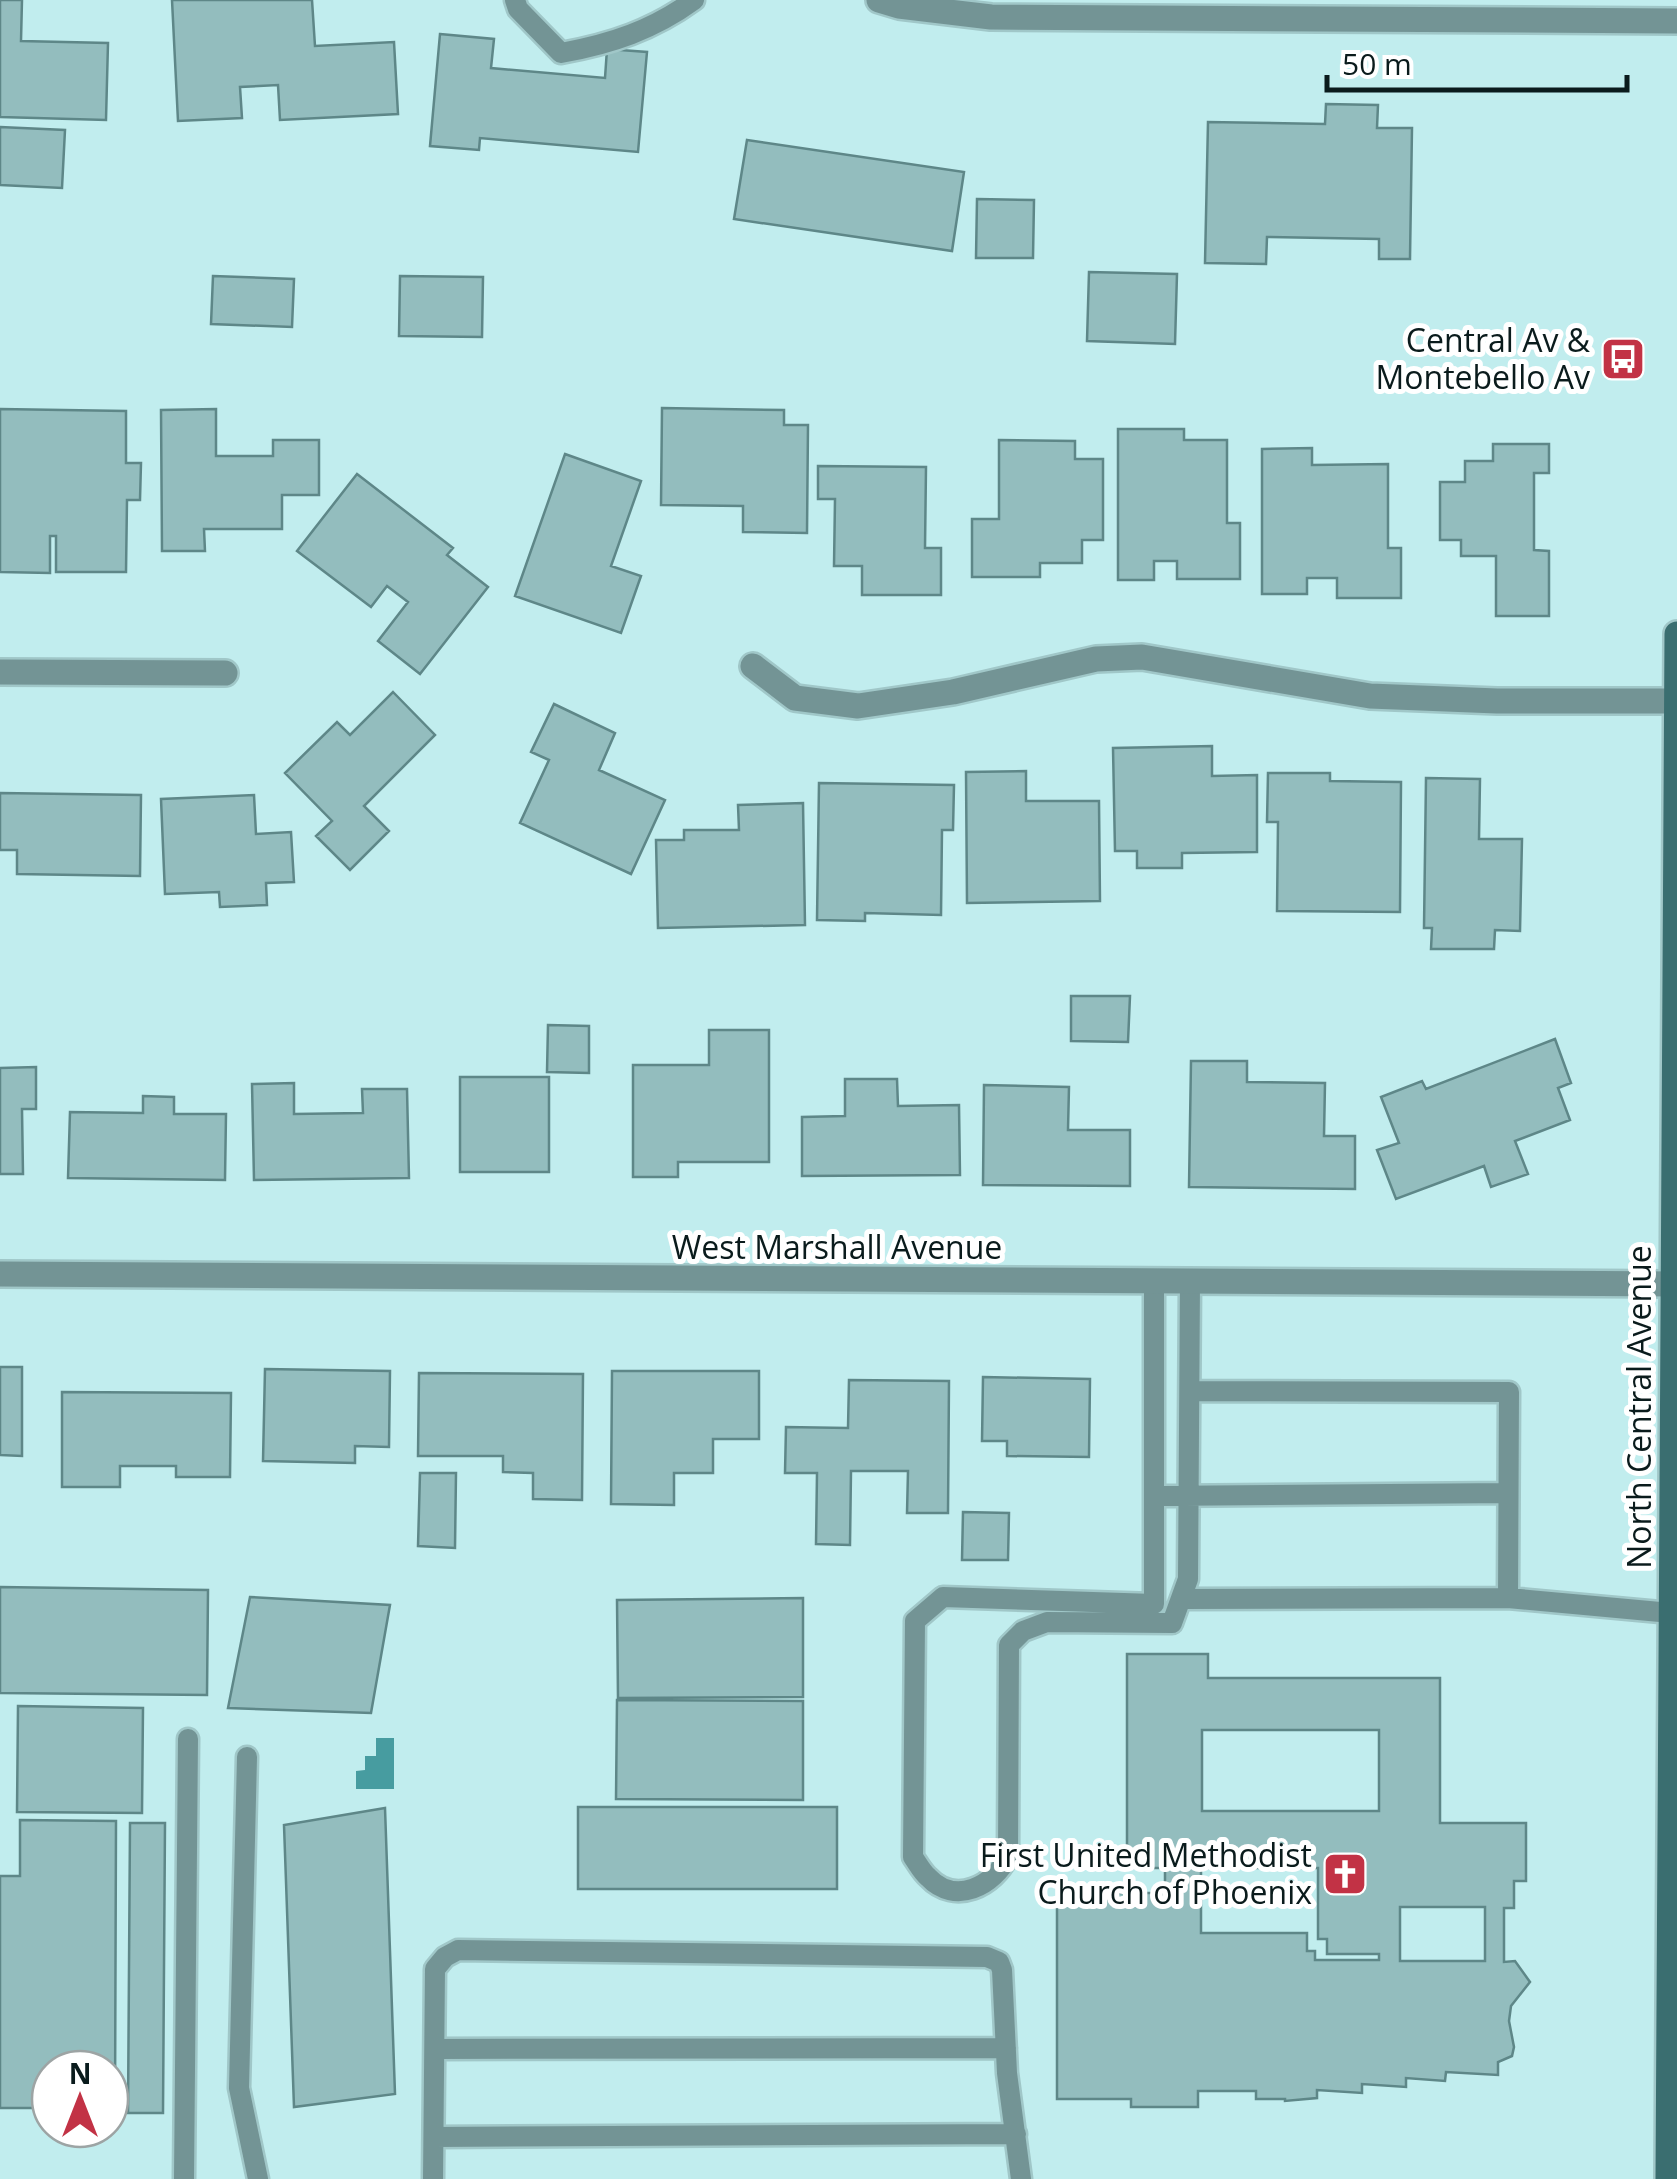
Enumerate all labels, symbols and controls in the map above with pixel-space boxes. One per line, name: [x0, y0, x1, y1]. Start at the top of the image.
scale bar: [1327, 30, 1627, 92]
text: 50 m: [1342, 43, 1412, 84]
place label: Central Av & Montebello Av: [1375, 318, 1591, 398]
bus stop icon: Central Av & Montebello Av: [1600, 336, 1646, 382]
street label: West Marshall Avenue: [672, 1225, 1002, 1268]
street label: North Central Avenue: [1617, 1245, 1660, 1569]
place label: First United Methodist Church of Phoenix: [980, 1833, 1312, 1913]
church icon: First United Methodist Church of Phoenix: [1322, 1851, 1368, 1897]
north arrow: [30, 2049, 130, 2149]
text: N: [69, 2054, 91, 2092]

